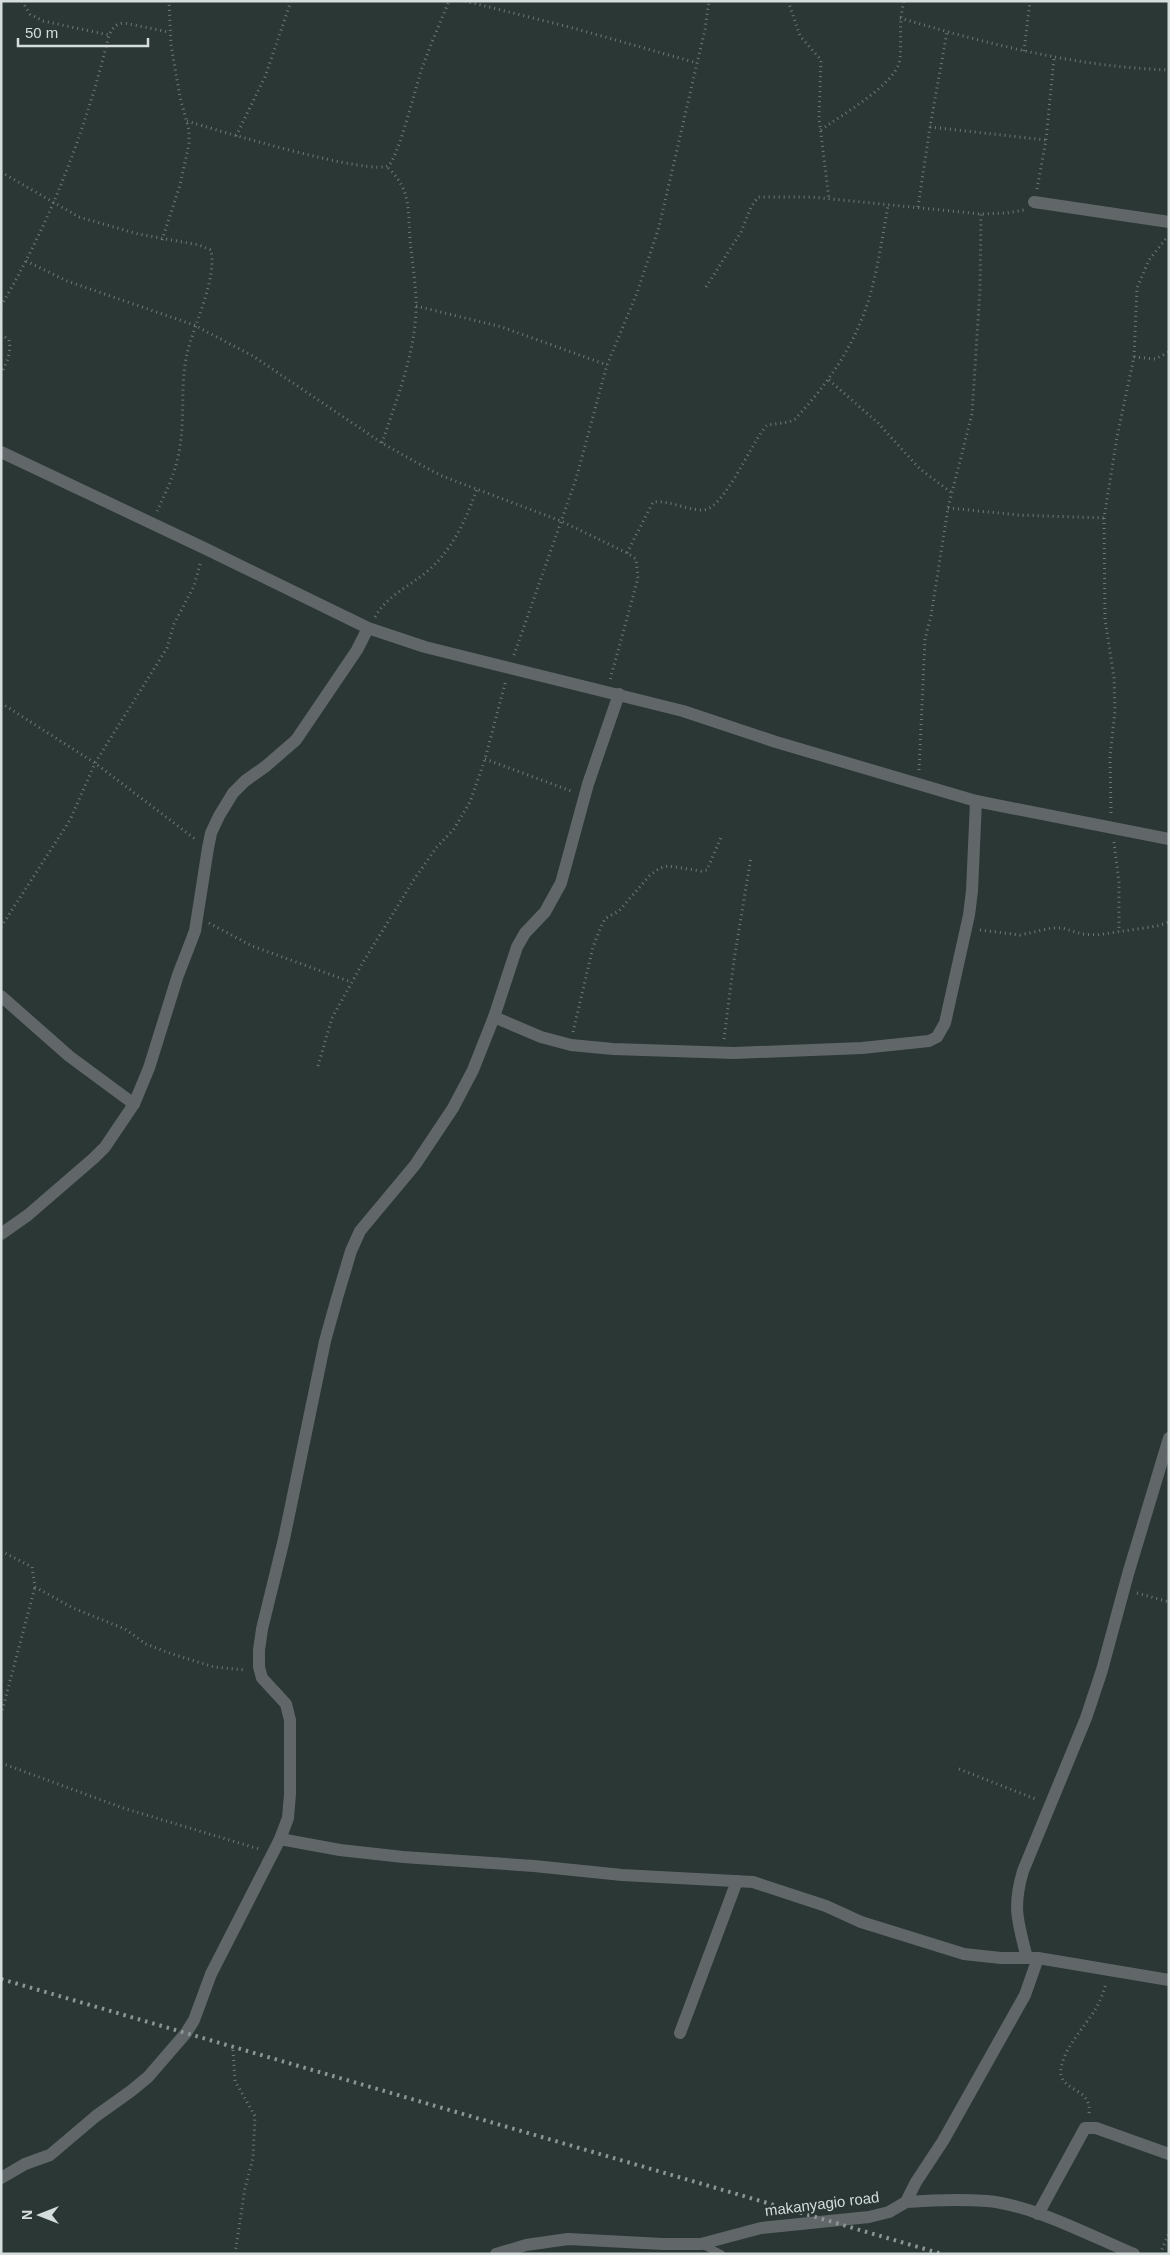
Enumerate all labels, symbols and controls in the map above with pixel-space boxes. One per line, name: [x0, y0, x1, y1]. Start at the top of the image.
scale bar: [18, 15, 148, 47]
text: 50 m: [25, 24, 58, 41]
street label: makanyagio road: [764, 2188, 880, 2219]
north arrow: [15, 2190, 65, 2240]
text: N: [19, 2210, 35, 2220]

